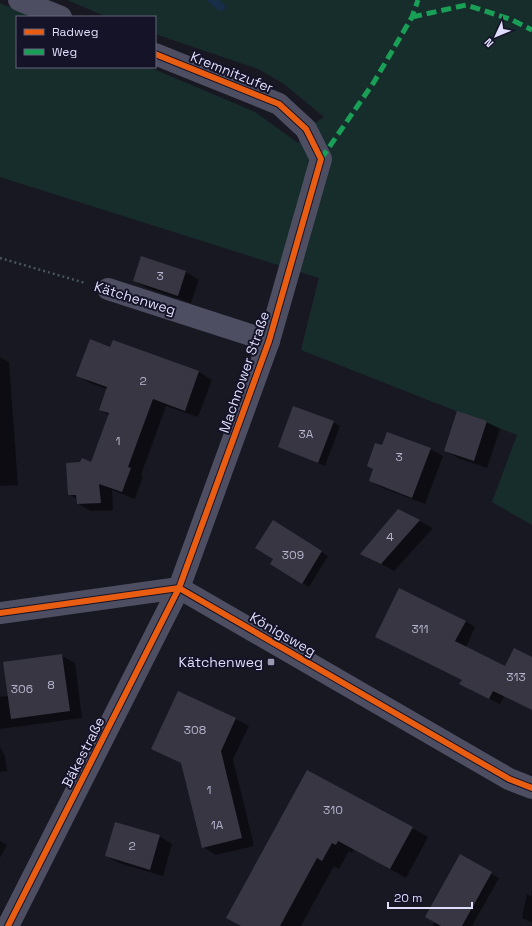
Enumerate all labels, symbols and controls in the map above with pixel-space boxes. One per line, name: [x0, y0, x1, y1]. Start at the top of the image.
legend: [16, 16, 156, 68]
north arrow: [476, 16, 516, 56]
text: Radweg: [52, 24, 98, 40]
text: N: [481, 35, 496, 50]
text: Weg: [52, 44, 77, 60]
street label: Kremnitzufer: [188, 47, 276, 97]
house number: 3: [156, 268, 164, 284]
street label: Kätchenweg: [92, 277, 178, 319]
street label: Machnower Straße: [215, 309, 273, 435]
house number: 2: [139, 373, 147, 389]
house number: 3A: [299, 426, 314, 442]
house number: 1: [115, 433, 121, 449]
house number: 3: [395, 449, 403, 465]
house number: 4: [386, 529, 394, 545]
house number: 309: [282, 547, 304, 563]
street label: Königsweg: [247, 608, 319, 660]
house number: 311: [411, 621, 429, 637]
place label: Kätchenweg: [179, 653, 263, 671]
marker: Kätchenweg: [266, 657, 276, 667]
house number: 313: [506, 669, 526, 685]
house number: 8: [47, 677, 55, 693]
house number: 306: [11, 681, 33, 697]
street label: Bäkestraße: [58, 714, 108, 790]
house number: 308: [184, 722, 206, 738]
house number: 1: [206, 782, 212, 798]
house number: 310: [323, 802, 343, 818]
house number: 1A: [211, 817, 224, 833]
house number: 2: [128, 838, 136, 854]
scale bar: [388, 884, 472, 910]
text: 20 m: [394, 890, 422, 906]

